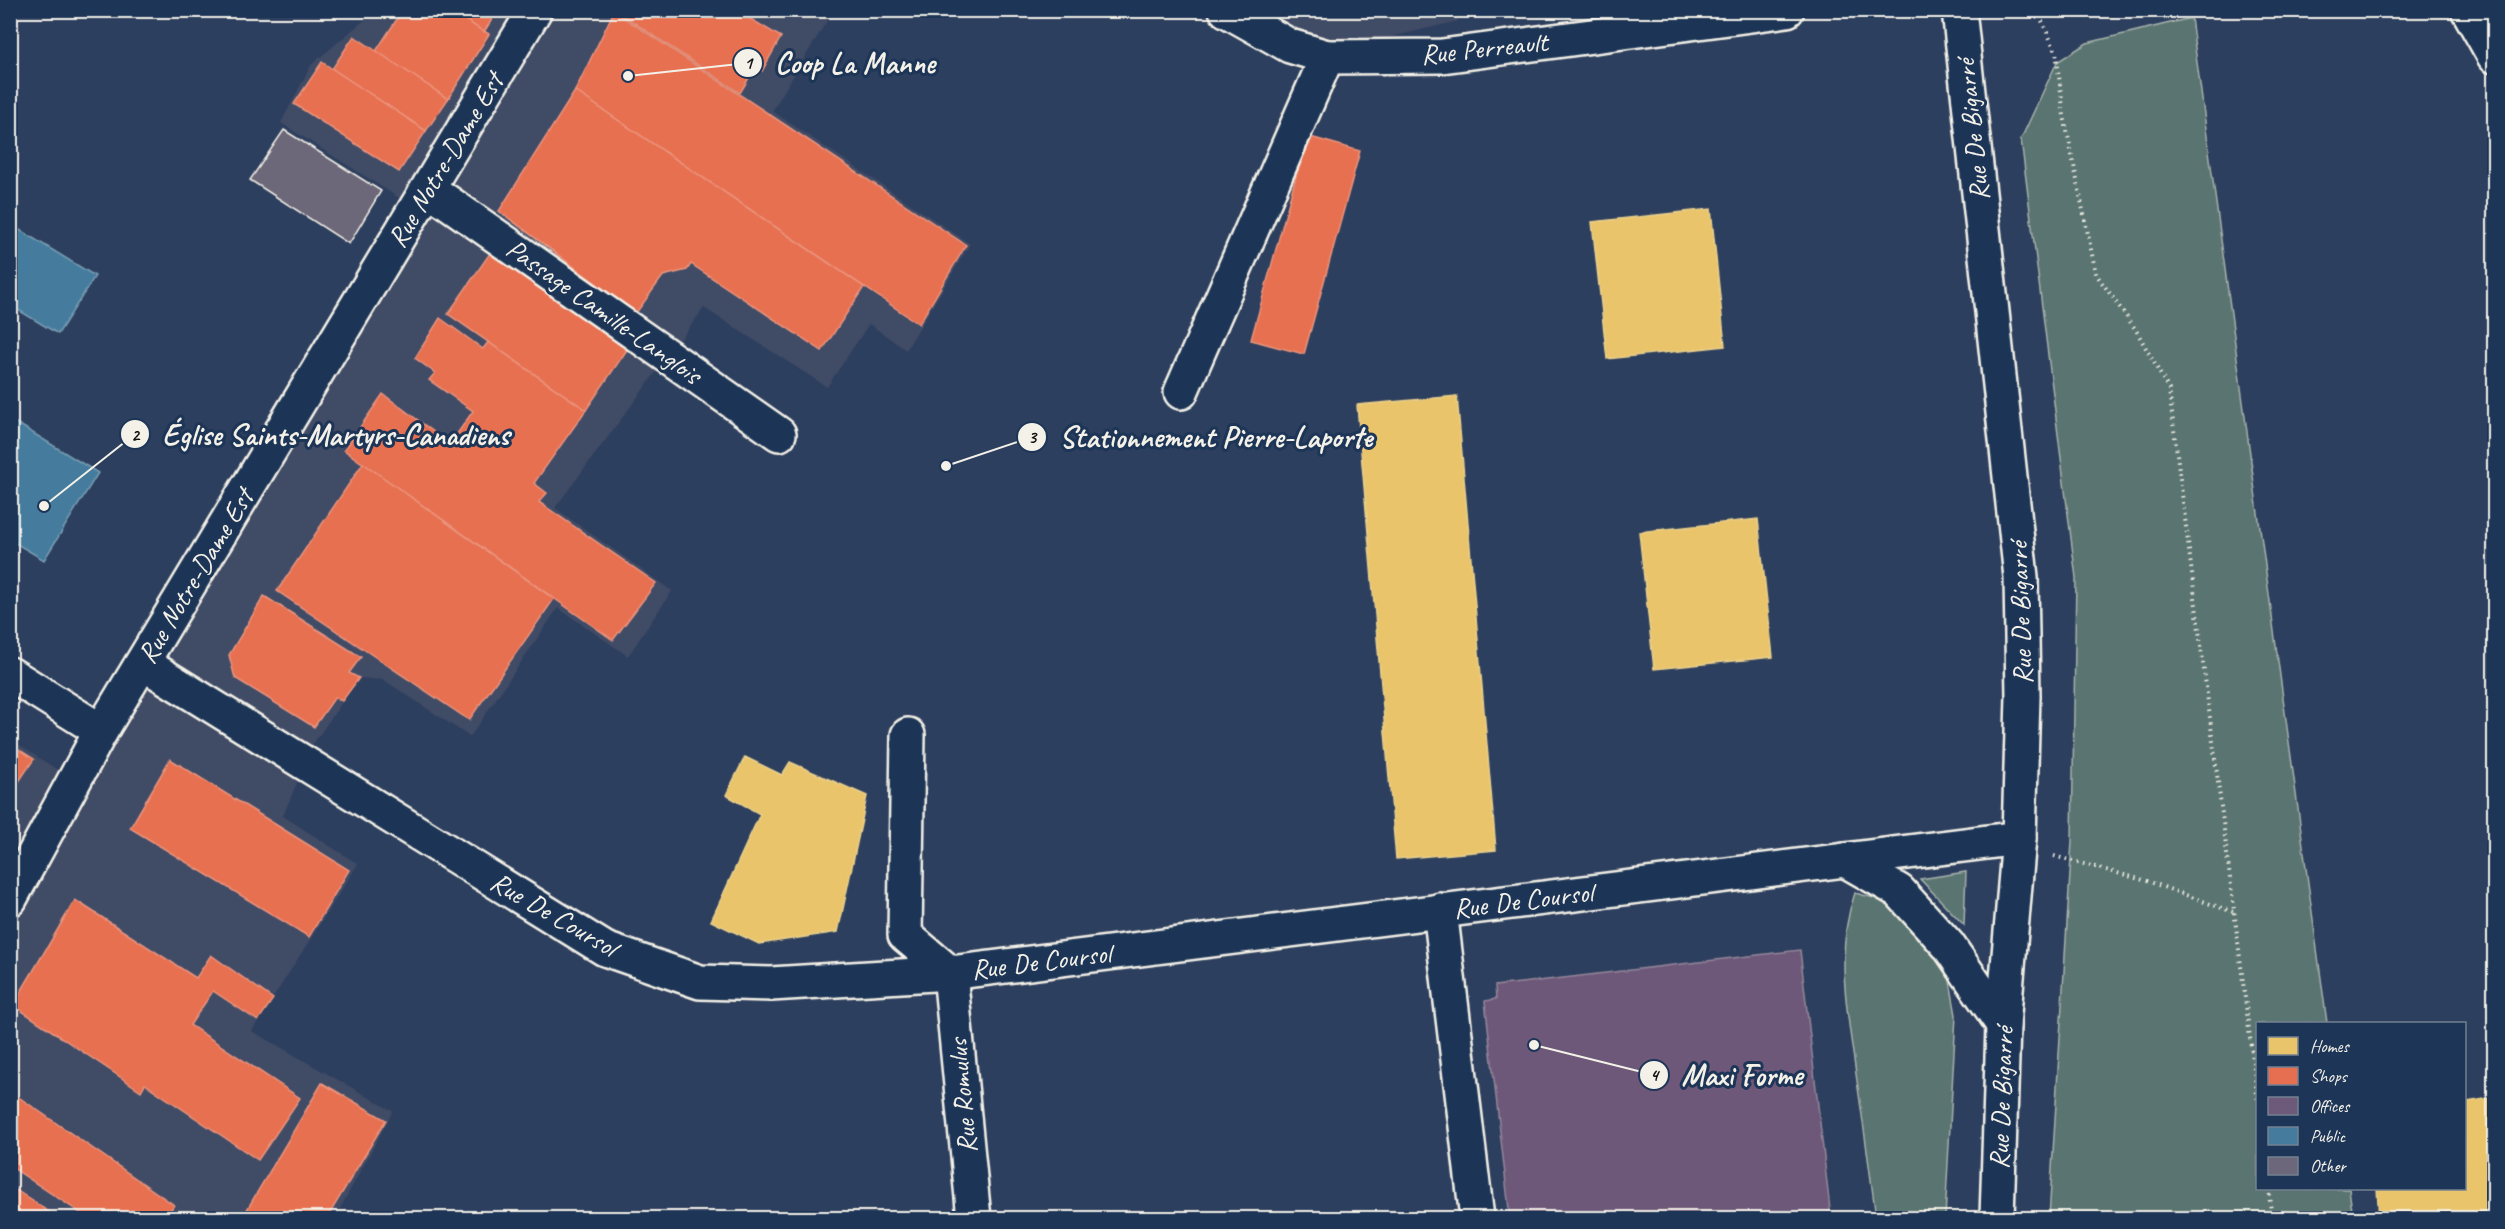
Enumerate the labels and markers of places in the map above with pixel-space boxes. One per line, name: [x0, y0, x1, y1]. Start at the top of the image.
callout: Coop La Manne: [733, 39, 948, 87]
callout: Église Saints-Martyrs-Canadiens: [120, 410, 522, 458]
callout: Stationnement Pierre-Laporte: [1017, 413, 1384, 461]
callout: Maxi Forme: [1639, 1051, 1815, 1099]

